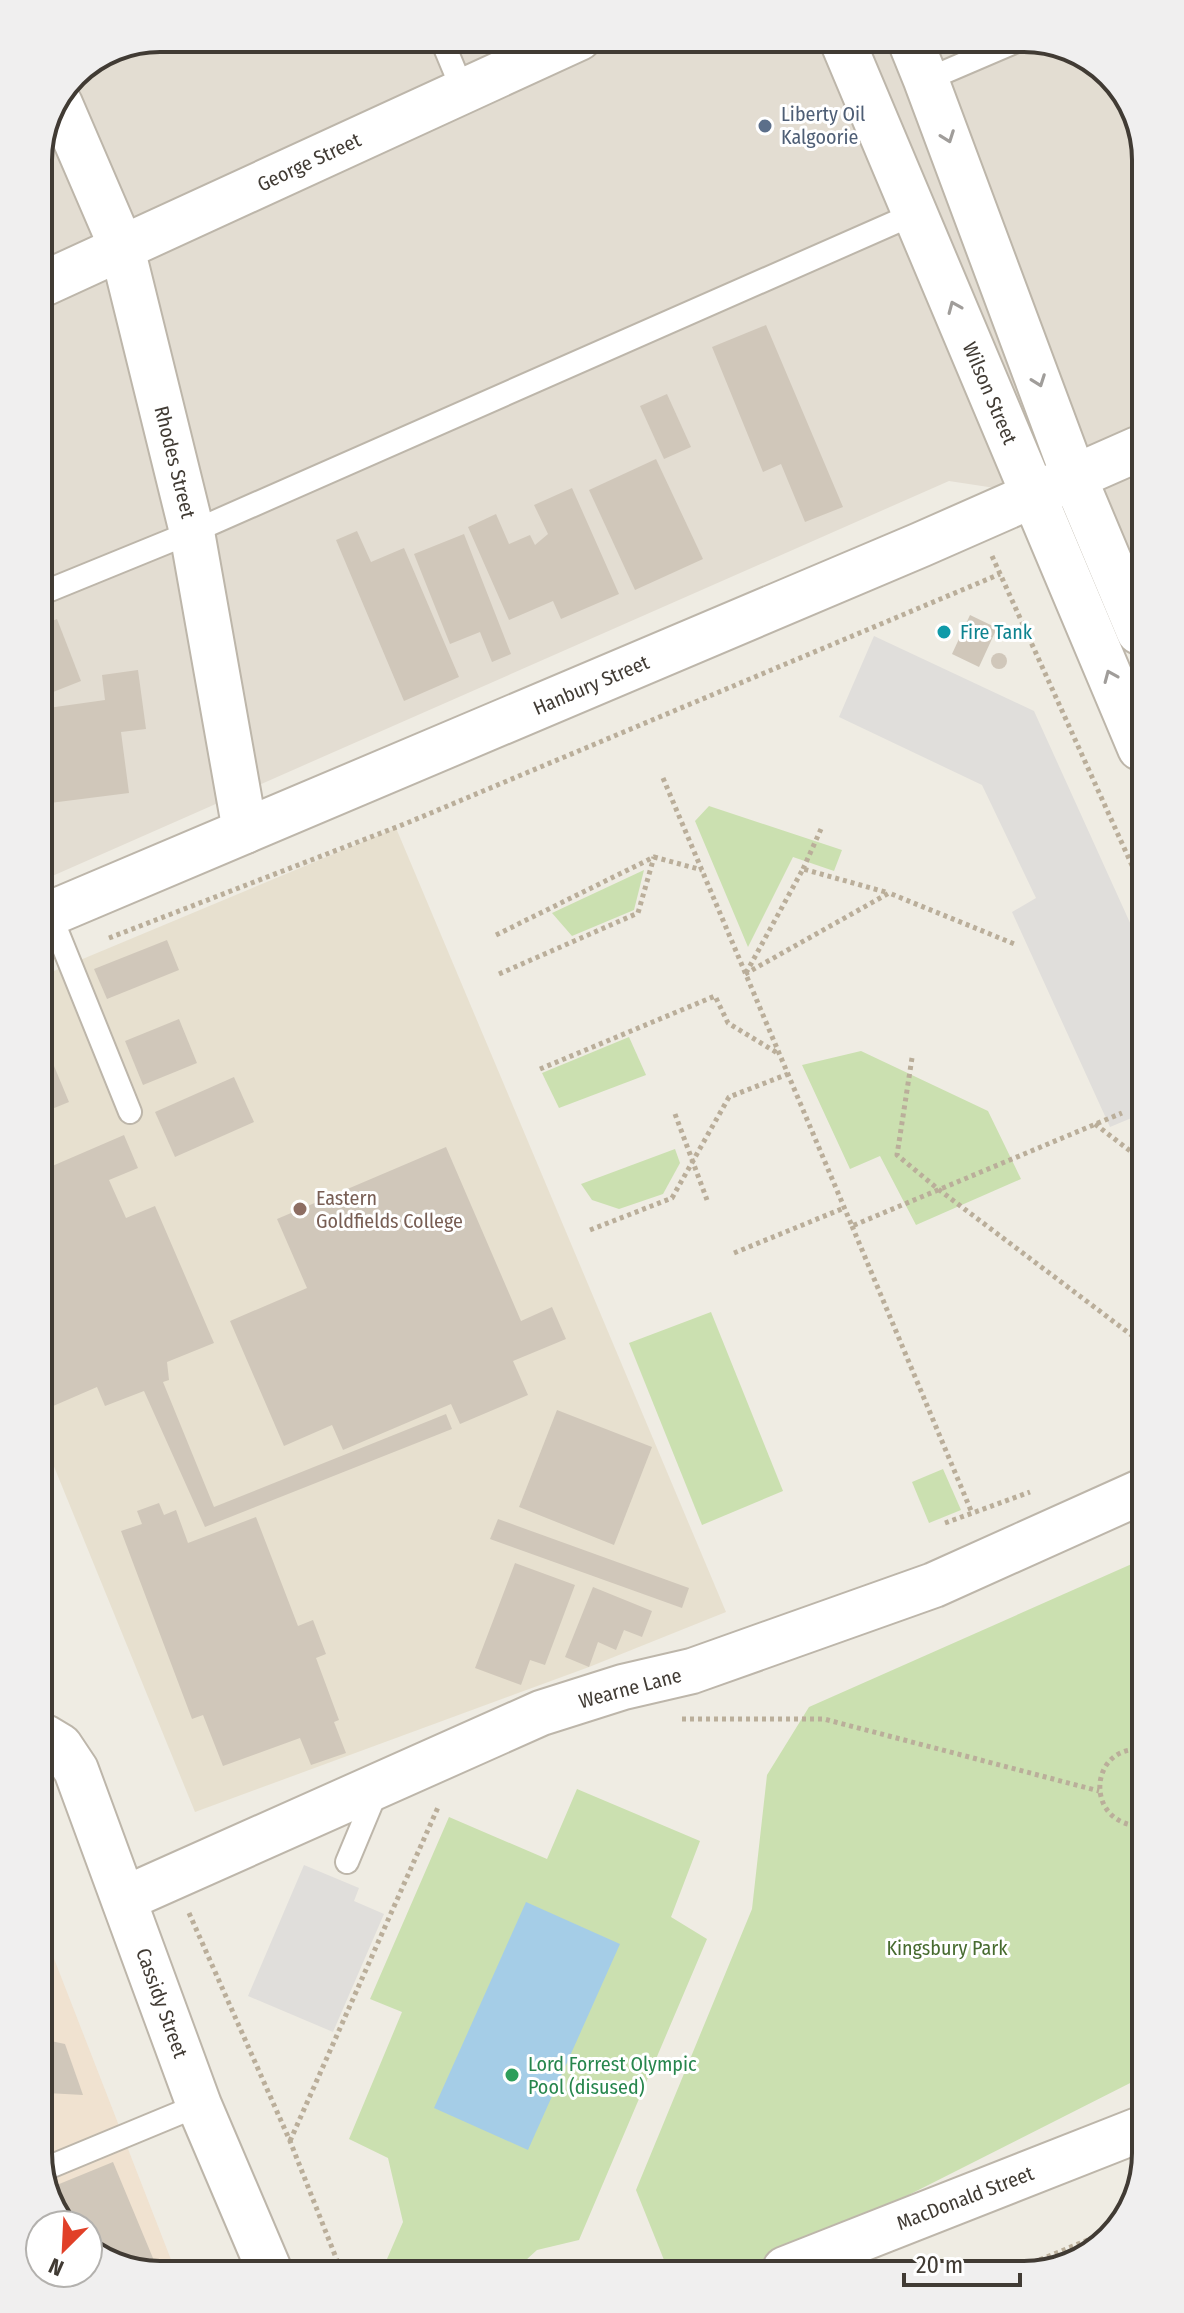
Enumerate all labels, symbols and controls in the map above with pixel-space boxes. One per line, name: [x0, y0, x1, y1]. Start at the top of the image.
place label: Liberty Oil Kalgoorie: [781, 102, 865, 149]
marker: Liberty Oil Kalgoorie: [756, 117, 774, 135]
street label: George Street: [253, 127, 365, 196]
one-way arrow: [938, 129, 955, 143]
one-way arrow: [948, 301, 964, 315]
street label: Wilson Street: [958, 338, 1022, 448]
one-way arrow: [1029, 373, 1045, 387]
street label: Rhodes Street: [149, 403, 201, 521]
place label: Fire Tank: [960, 620, 1033, 644]
marker: Fire Tank: [935, 623, 953, 641]
street label: Hanbury Street: [530, 650, 653, 720]
one-way arrow: [1103, 670, 1119, 684]
place label: Eastern Goldfields College: [316, 1186, 463, 1233]
marker: Eastern Goldfields College: [291, 1200, 309, 1218]
street label: Wearne Lane: [576, 1663, 684, 1713]
park label: Kingsbury Park: [886, 1936, 1008, 1960]
street label: Cassidy Street: [131, 1945, 193, 2062]
place label: Lord Forrest Olympic Pool (disused): [528, 2052, 697, 2099]
marker: Lord Forrest Olympic Pool (disused): [503, 2066, 521, 2084]
street label: MacDonald Street: [893, 2161, 1037, 2235]
north arrow: [24, 2209, 104, 2289]
scale bar: [904, 2237, 1020, 2287]
text: 20 m: [916, 2251, 963, 2279]
text: N: [45, 2252, 68, 2282]

